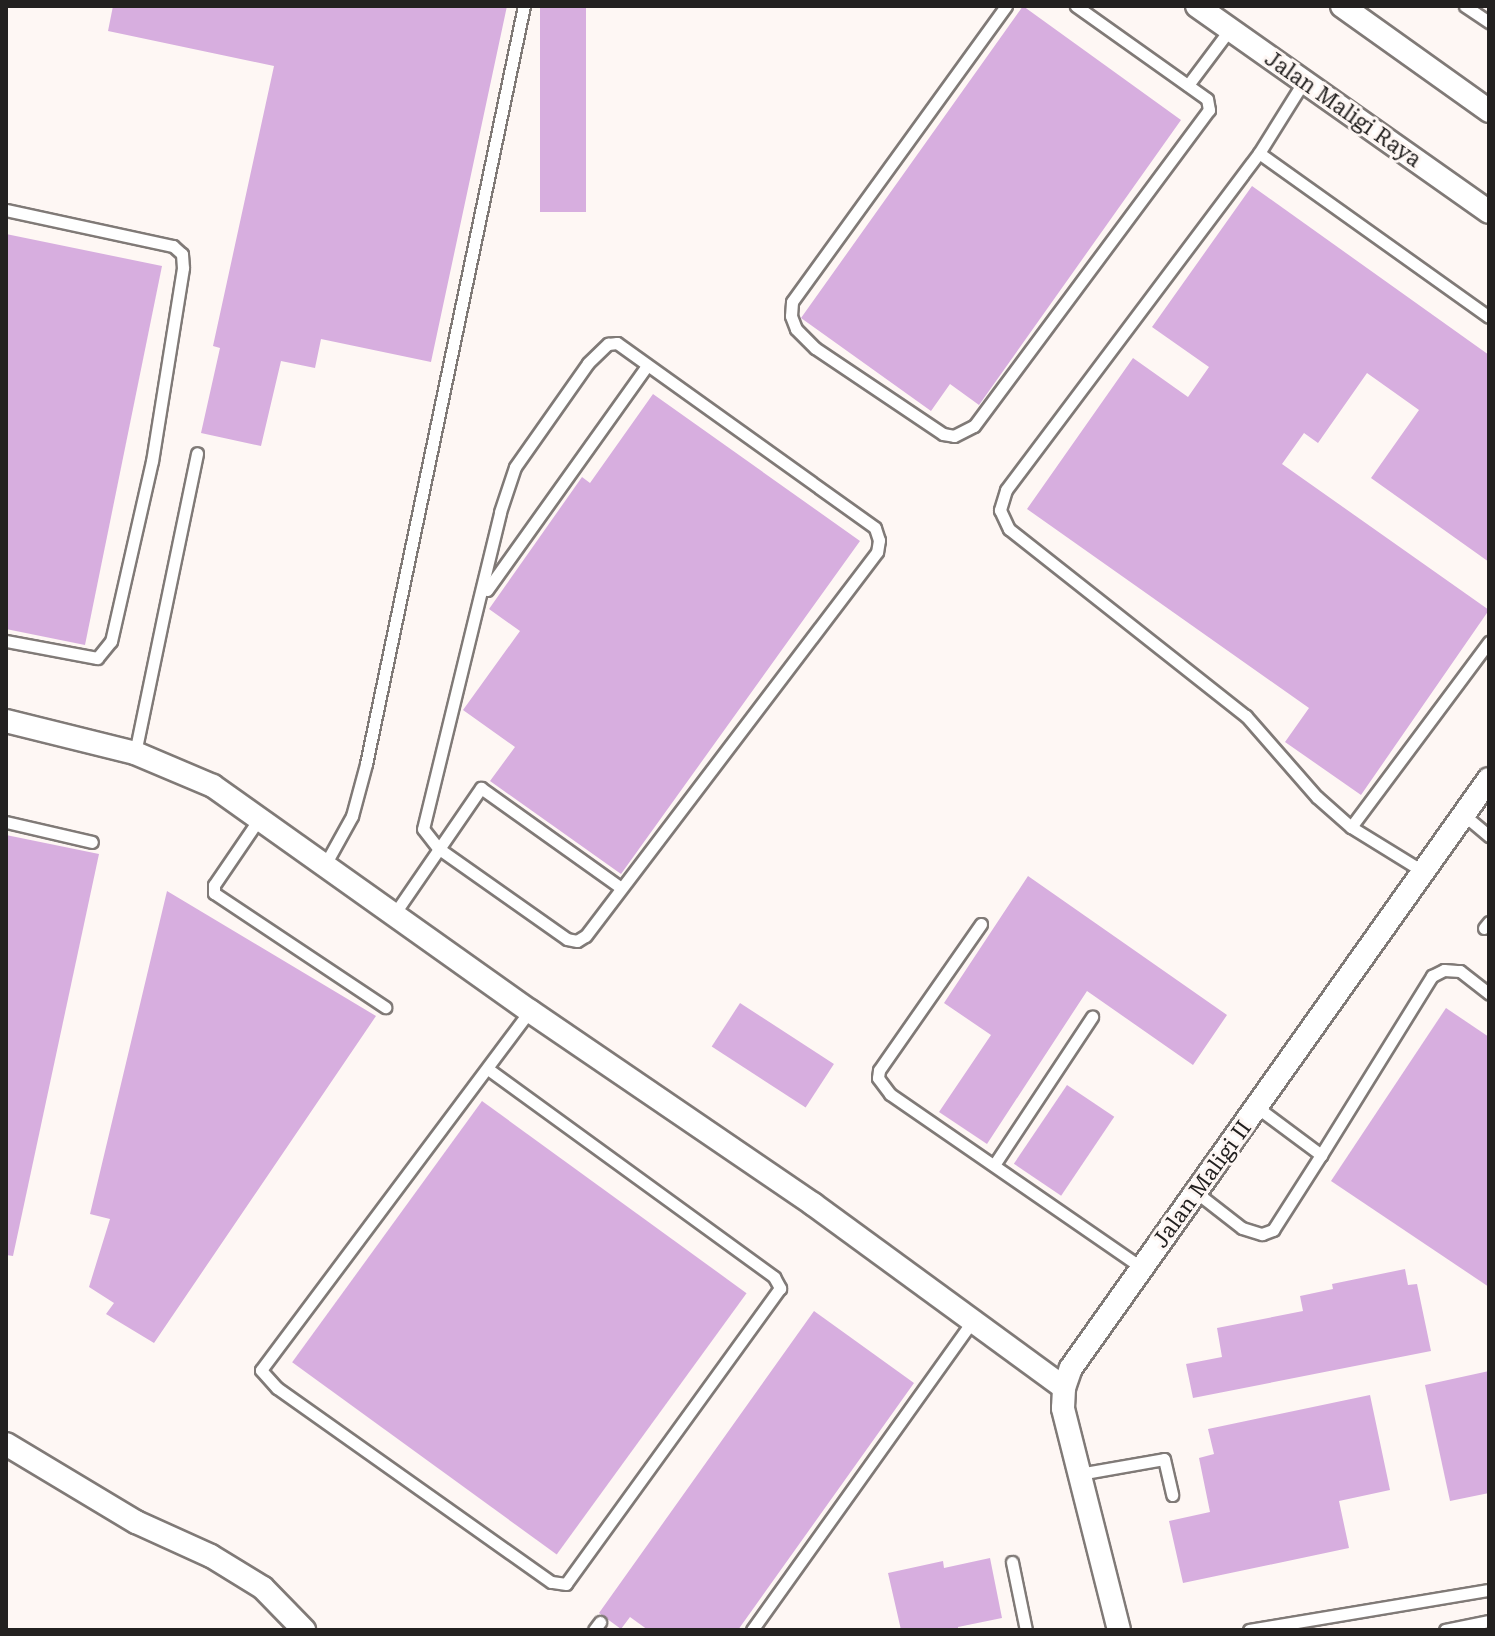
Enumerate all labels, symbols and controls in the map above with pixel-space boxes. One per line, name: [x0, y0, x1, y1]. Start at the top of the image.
street label: Jalan Maligi Raya: [1260, 45, 1426, 173]
street label: Jalan Maligi II: [1147, 1115, 1257, 1253]

